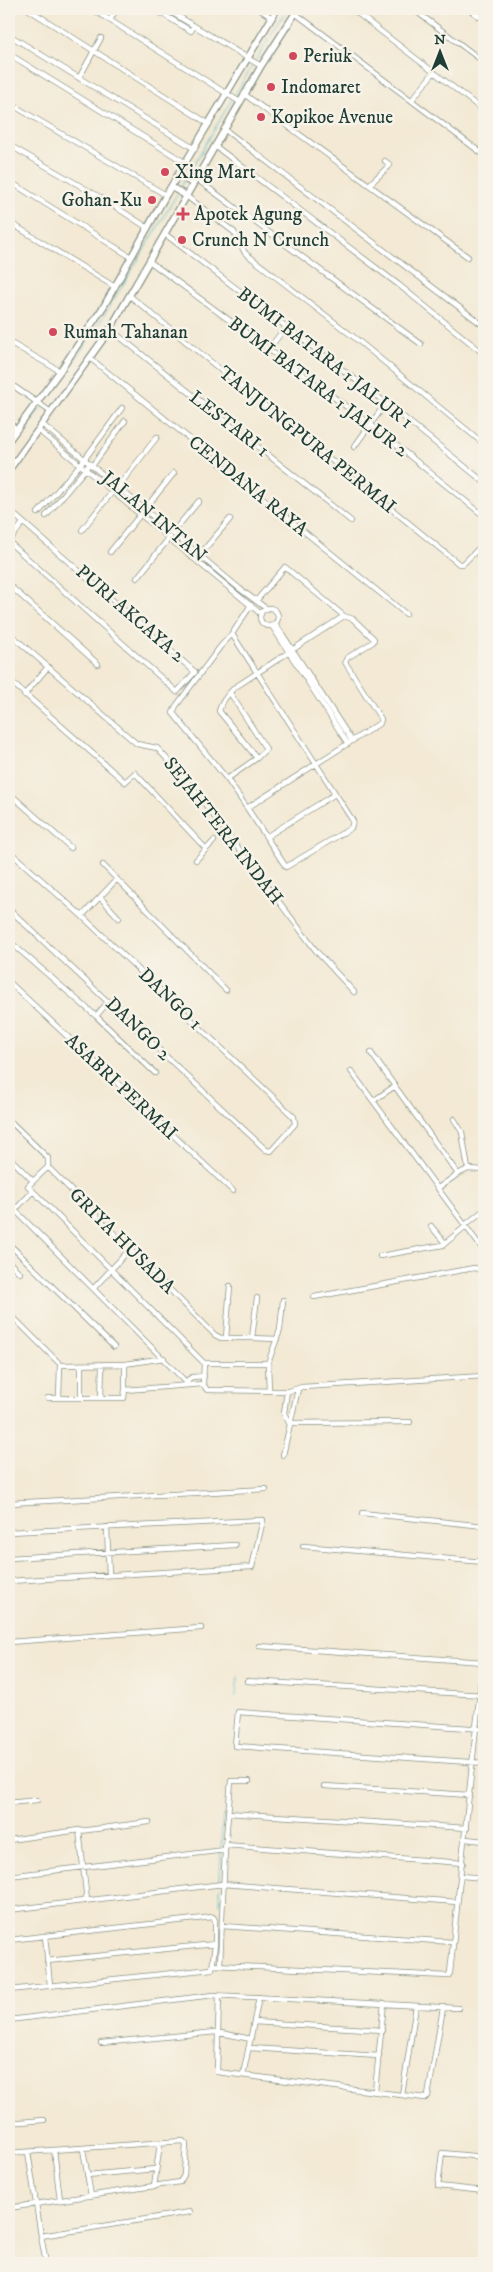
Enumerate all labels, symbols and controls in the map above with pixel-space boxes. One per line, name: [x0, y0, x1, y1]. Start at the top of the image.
north arrow: [416, 28, 466, 78]
text: N: [434, 31, 446, 49]
place label: Periuk: [303, 45, 353, 68]
marker: Periuk: [287, 50, 299, 62]
place label: Indomaret: [281, 76, 361, 99]
marker: Indomaret: [265, 81, 277, 93]
place label: Kopikoe Avenue: [271, 106, 393, 129]
marker: Kopikoe Avenue: [255, 111, 267, 123]
place label: Xing Mart: [175, 161, 256, 184]
marker: Xing Mart: [159, 166, 171, 178]
place label: Gohan-Ku: [62, 189, 142, 212]
marker: Gohan-Ku: [146, 194, 158, 206]
place label: Apotek Agung: [194, 203, 303, 226]
marker: Apotek Agung: [176, 207, 190, 221]
place label: Crunch N Crunch: [192, 229, 329, 252]
marker: Crunch N Crunch: [176, 234, 188, 246]
street label: BUMI BATARA 1 JALUR 1: [233, 282, 417, 434]
street label: BUMI BATARA 1 JALUR 2: [224, 312, 413, 462]
place label: Rumah Tahanan: [63, 321, 188, 344]
marker: Rumah Tahanan: [47, 326, 59, 338]
street label: TANJUNGPURA PERMAI: [214, 361, 400, 519]
street label: LESTARI 1: [185, 386, 273, 462]
street label: CENDANA RAYA: [184, 431, 313, 542]
street label: JALAN INTAN: [95, 465, 211, 568]
street label: PURI AKCAYA 2: [71, 560, 190, 668]
street label: SEJAHTERA INDAH: [158, 753, 288, 909]
street label: DANGO 1: [134, 963, 206, 1035]
street label: DANGO 2: [101, 992, 176, 1066]
street label: ASABRI PERMAI: [60, 1029, 182, 1145]
street label: GRIYA HUSADA: [64, 1183, 180, 1299]

